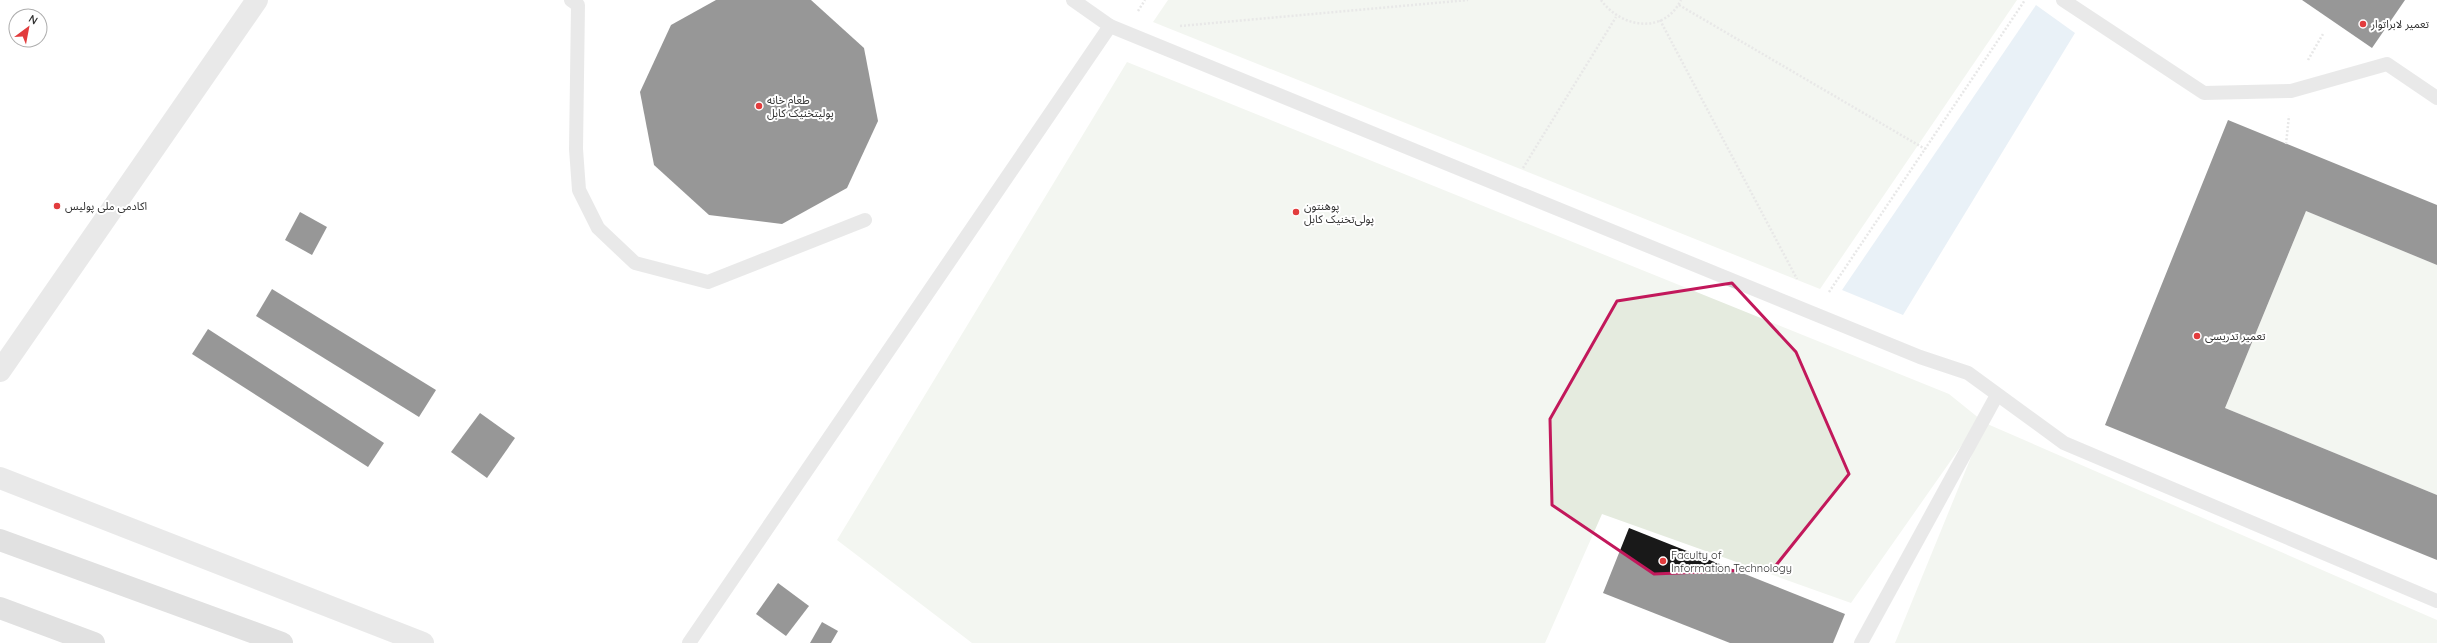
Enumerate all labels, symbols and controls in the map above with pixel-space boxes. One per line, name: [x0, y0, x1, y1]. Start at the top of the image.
north arrow: [8, 8, 48, 48]
text: N: [26, 11, 40, 28]
place label: تعمیر لابراتوار: [2370, 17, 2429, 31]
marker: تعمیر لابراتوار: [2358, 19, 2368, 29]
place label: طعام خانه پولیتخنیک کابل: [767, 93, 834, 121]
marker: طعام خانه پولیتخنیک کابل: [754, 101, 764, 111]
place label: اکادمی ملی پولیس: [65, 199, 147, 214]
place label: پوهنتون پولی‌تخنیک کابل: [1304, 199, 1374, 227]
marker: اکادمی ملی پولیس: [52, 201, 62, 211]
marker: پوهنتون پولی‌تخنیک کابل: [1291, 207, 1301, 217]
place label: تعمیر تدریسی: [2205, 329, 2265, 343]
marker: تعمیر تدریسی: [2192, 331, 2202, 341]
place label: Faculty of Information Technology: [1671, 548, 1792, 575]
marker: Faculty of Information Technology: [1658, 556, 1668, 566]

